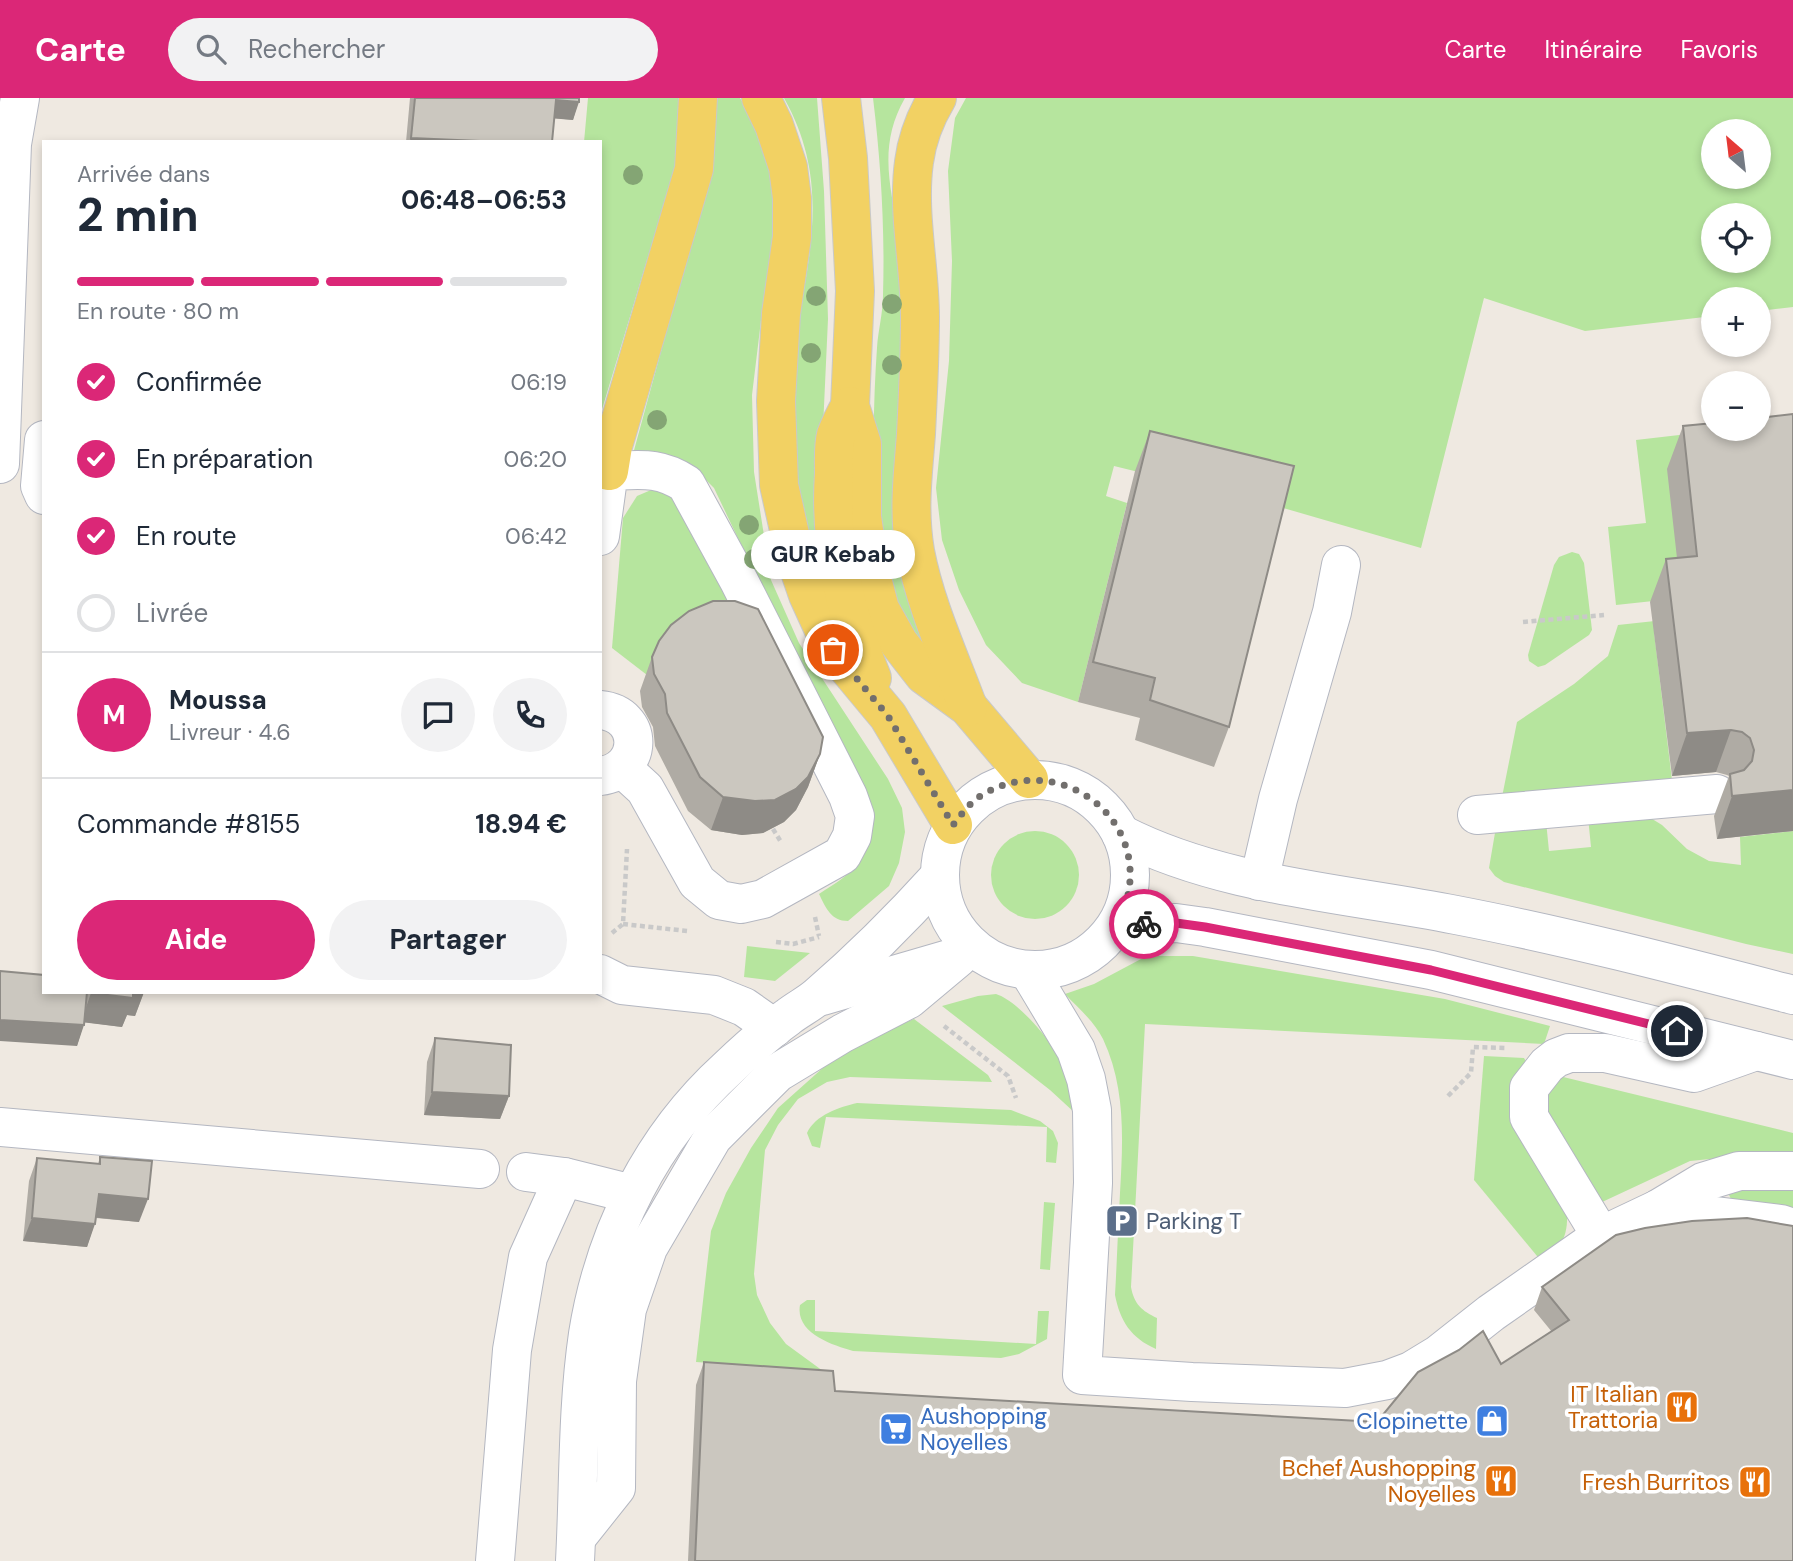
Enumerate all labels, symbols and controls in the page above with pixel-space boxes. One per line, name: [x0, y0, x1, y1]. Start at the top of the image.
search box: [168, 18, 658, 81]
text: Carte: [35, 28, 126, 71]
icon: search: [192, 30, 230, 68]
text: Rechercher: [248, 32, 385, 66]
text: Carte: [1445, 34, 1506, 65]
text: Itinéraire: [1544, 34, 1642, 65]
text: Favoris: [1680, 34, 1758, 65]
north arrow: [1701, 119, 1771, 189]
map controls: [1701, 119, 1771, 441]
text: Arrivée dans: [77, 159, 210, 189]
text: 06:48–06:53: [401, 183, 567, 217]
text: 2 min: [77, 185, 199, 245]
button: locate: [1701, 203, 1771, 273]
button: +: [1701, 287, 1771, 357]
text: En route · 80 m: [77, 296, 239, 326]
icon: check: [77, 363, 115, 401]
text: Confirmée: [136, 365, 262, 399]
text: 06:19: [511, 367, 567, 397]
button: −: [1701, 371, 1771, 441]
icon: check: [77, 440, 115, 478]
text: En préparation: [136, 442, 313, 476]
text: 06:20: [503, 444, 567, 474]
icon: check: [77, 517, 115, 555]
text: En route: [136, 519, 237, 553]
text: 06:42: [505, 521, 567, 551]
callout: GUR Kebab: [751, 531, 915, 580]
text: GUR Kebab: [770, 539, 896, 569]
text: Livrée: [136, 596, 208, 630]
pin: [803, 620, 863, 680]
icon: bag: [814, 631, 852, 669]
button: chat: [401, 678, 475, 752]
button: phone: [493, 678, 567, 752]
text: Moussa: [169, 683, 267, 717]
text: M: [102, 698, 126, 732]
text: Livreur · 4.6: [169, 717, 291, 747]
text: Commande #8155: [77, 807, 300, 841]
text: 18.94 €: [475, 807, 567, 841]
courier: [1109, 889, 1179, 959]
button: Aide: [77, 900, 315, 980]
button: Partager: [329, 900, 567, 980]
icon: bike: [1125, 905, 1163, 943]
pin: [1647, 1001, 1707, 1061]
icon: home: [1658, 1012, 1696, 1050]
parking icon: Parking T: [1103, 1202, 1141, 1240]
place label: Parking T: [1146, 1206, 1242, 1236]
place label: IT Italian Trattoria: [1568, 1379, 1658, 1435]
restaurant icon: IT Italian Trattoria: [1663, 1388, 1701, 1426]
place label: Aushopping Noyelles: [920, 1401, 1047, 1457]
shop icon: Clopinette: [1473, 1402, 1511, 1440]
place label: Clopinette: [1356, 1406, 1468, 1436]
supermarket icon: Aushopping Noyelles: [877, 1410, 915, 1448]
place label: Bchef Aushopping Noyelles: [1282, 1453, 1476, 1509]
restaurant icon: Bchef Aushopping Noyelles: [1482, 1462, 1520, 1500]
restaurant icon: Fresh Burritos: [1736, 1463, 1774, 1501]
place label: Fresh Burritos: [1582, 1467, 1730, 1497]

